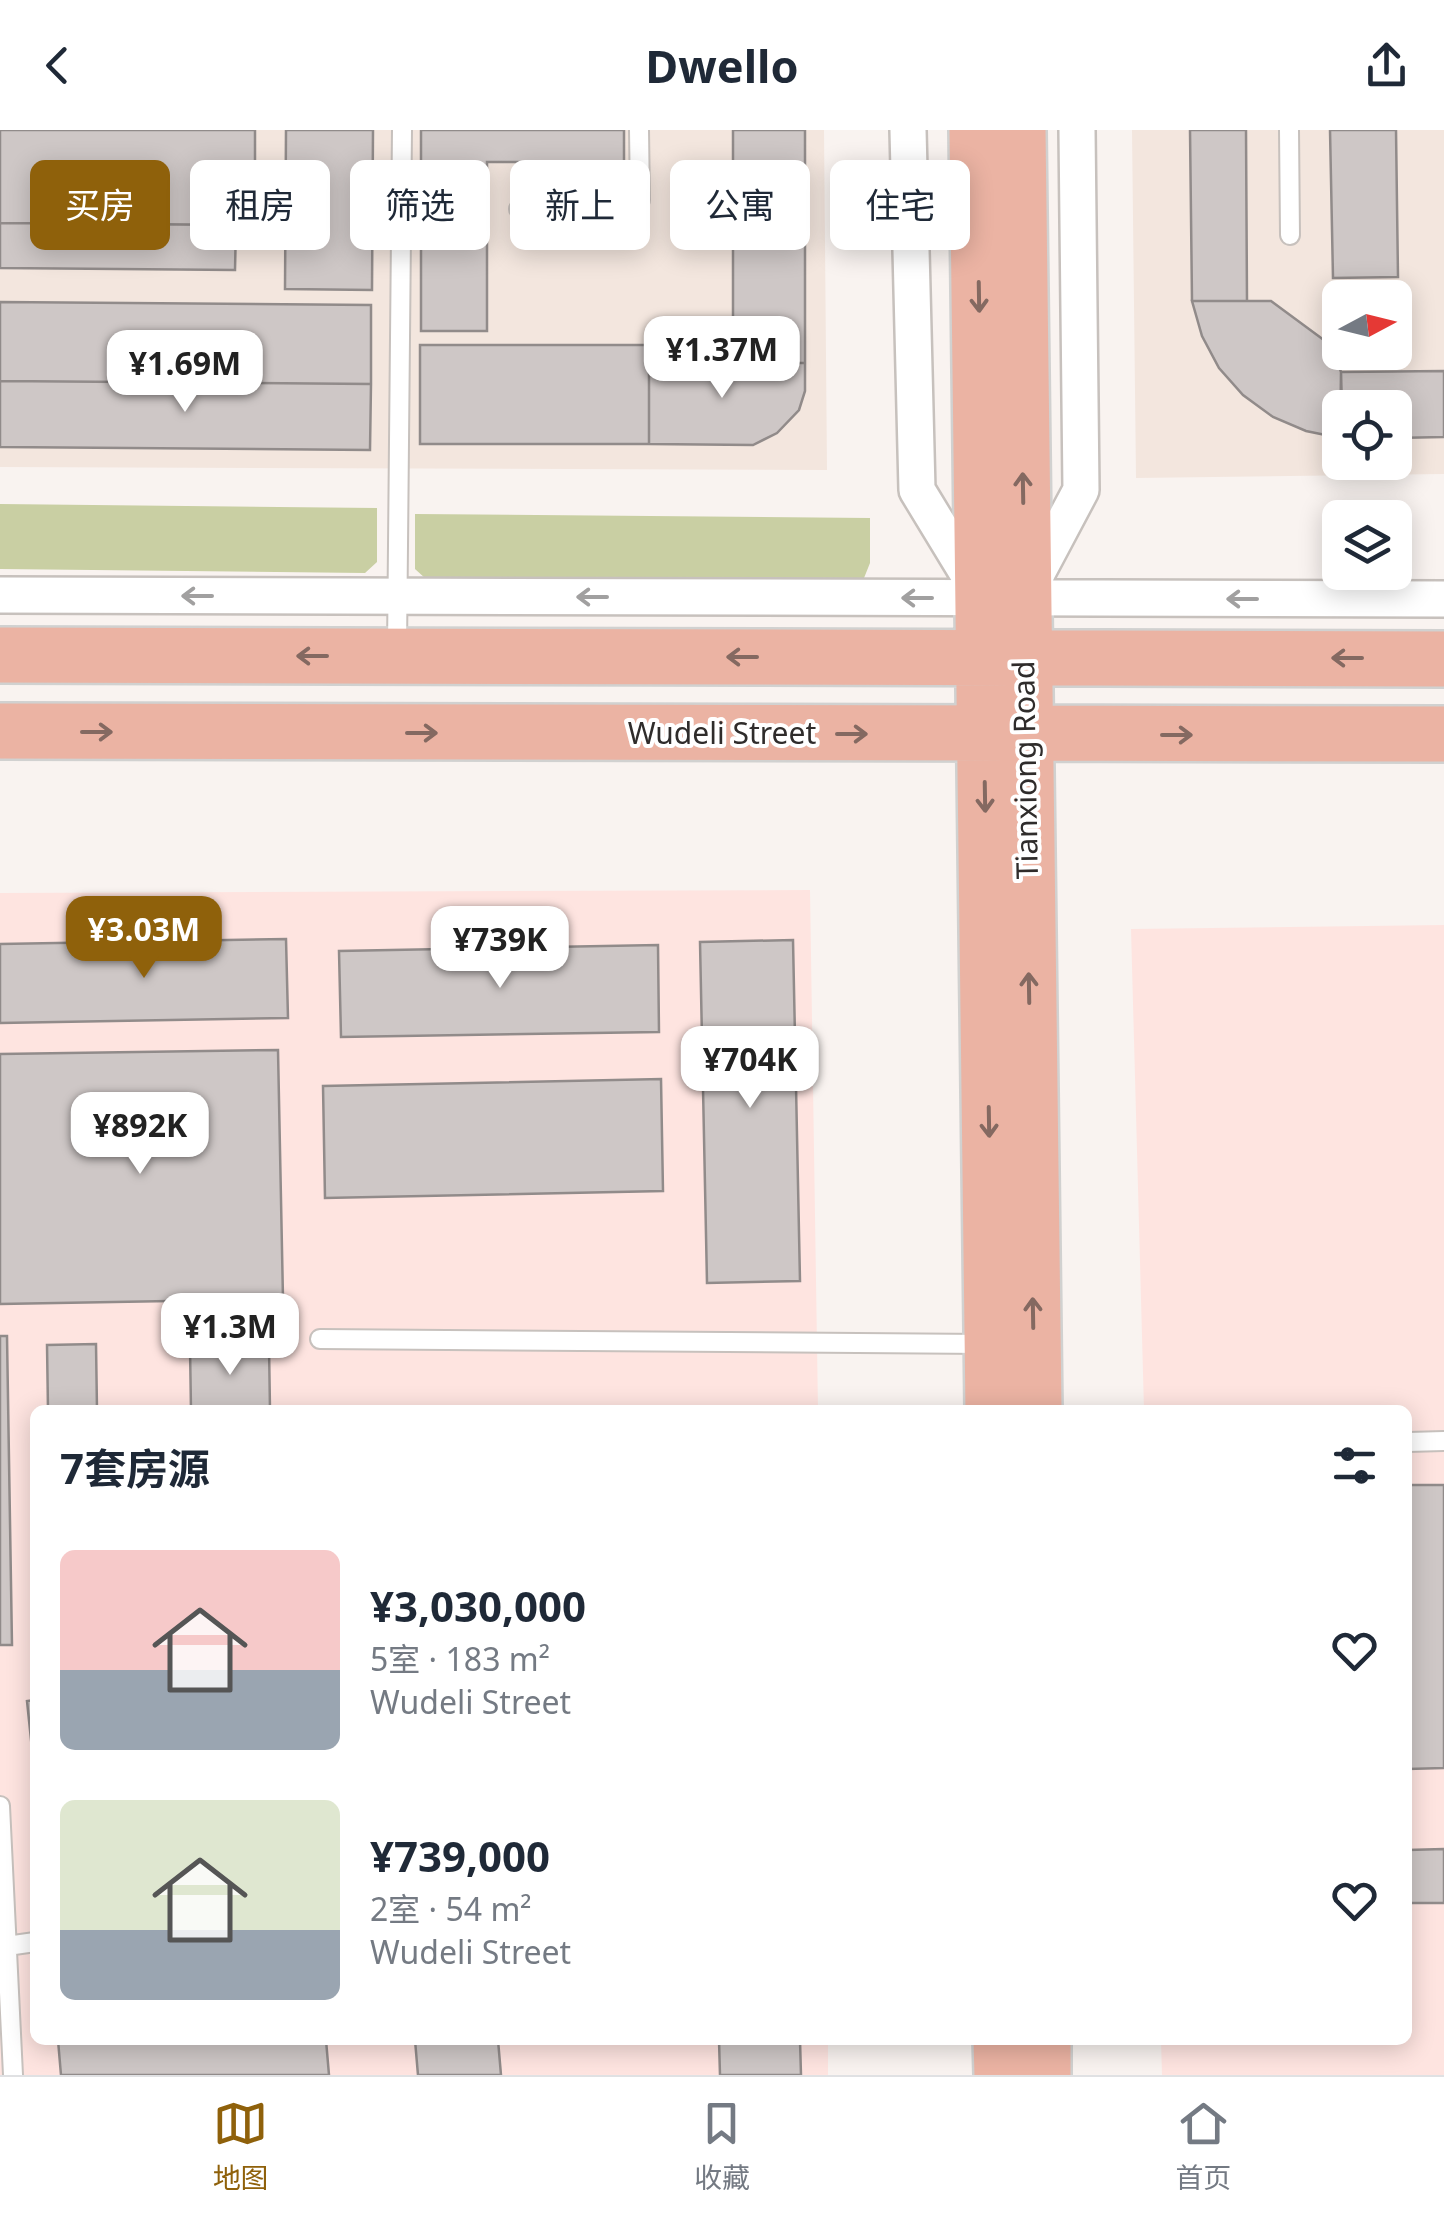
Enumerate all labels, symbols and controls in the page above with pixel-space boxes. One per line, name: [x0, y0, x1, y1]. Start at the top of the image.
text: Dwello: [645, 35, 799, 96]
icon: back: [30, 38, 85, 93]
icon: share: [1359, 38, 1414, 93]
chip: 买房: [30, 160, 170, 250]
chip: 租房: [190, 160, 330, 250]
chip: 筛选: [350, 160, 490, 250]
chip: 新上: [510, 160, 650, 250]
chip: 公寓: [670, 160, 810, 250]
chip: 住宅: [830, 160, 970, 250]
north arrow: [1322, 280, 1412, 370]
map controls: [1322, 280, 1412, 590]
one-way arrow: [969, 281, 988, 313]
pin: ¥1.37M: [641, 316, 803, 401]
text: ¥1.37M: [666, 327, 778, 370]
pin: ¥1.69M: [104, 330, 266, 415]
text: ¥1.69M: [129, 341, 241, 384]
button: locate: [1322, 390, 1412, 480]
one-way arrow: [1013, 472, 1032, 504]
button: layers: [1322, 500, 1412, 590]
one-way arrow: [181, 586, 214, 606]
one-way arrow: [576, 588, 608, 606]
one-way arrow: [901, 588, 934, 608]
one-way arrow: [1226, 590, 1258, 608]
one-way arrow: [296, 646, 328, 666]
one-way arrow: [726, 648, 758, 666]
one-way arrow: [1331, 648, 1364, 668]
street label: Tianxiong Road: [1002, 660, 1047, 880]
street label: Wudeli Street: [628, 712, 816, 753]
one-way arrow: [80, 722, 113, 742]
one-way arrow: [406, 724, 438, 742]
one-way arrow: [836, 724, 868, 744]
one-way arrow: [1160, 726, 1193, 744]
one-way arrow: [976, 780, 994, 813]
pin: ¥3.03M: [63, 896, 225, 981]
pin: ¥739K: [430, 906, 570, 991]
text: ¥3.03M: [88, 907, 200, 950]
text: ¥739K: [453, 917, 547, 960]
one-way arrow: [1020, 972, 1038, 1004]
pin: ¥704K: [680, 1026, 820, 1111]
text: ¥704K: [703, 1037, 797, 1080]
pin: ¥892K: [70, 1092, 210, 1177]
text: ¥892K: [93, 1103, 187, 1146]
one-way arrow: [980, 1106, 998, 1138]
pin: ¥1.3M: [160, 1293, 300, 1378]
one-way arrow: [1024, 1297, 1042, 1330]
text: ¥1.3M: [183, 1304, 277, 1347]
icon: filters: [1327, 1438, 1382, 1493]
text: 7套房源: [60, 1439, 210, 1496]
text: ¥3,030,000: [370, 1577, 586, 1634]
icon: home: [140, 1590, 260, 1710]
icon: heart: [1327, 1623, 1382, 1678]
text: 5室 · 183 m²: [370, 1637, 550, 1680]
text: Wudeli Street: [370, 1680, 571, 1723]
text: ¥739,000: [370, 1827, 550, 1884]
icon: home: [140, 1840, 260, 1960]
icon: heart: [1327, 1873, 1382, 1928]
text: 2室 · 54 m²: [370, 1887, 532, 1930]
text: Wudeli Street: [370, 1930, 571, 1973]
tab: 地图: [213, 2096, 269, 2196]
tab: 收藏: [694, 2096, 750, 2196]
tab: 首页: [1175, 2096, 1231, 2196]

